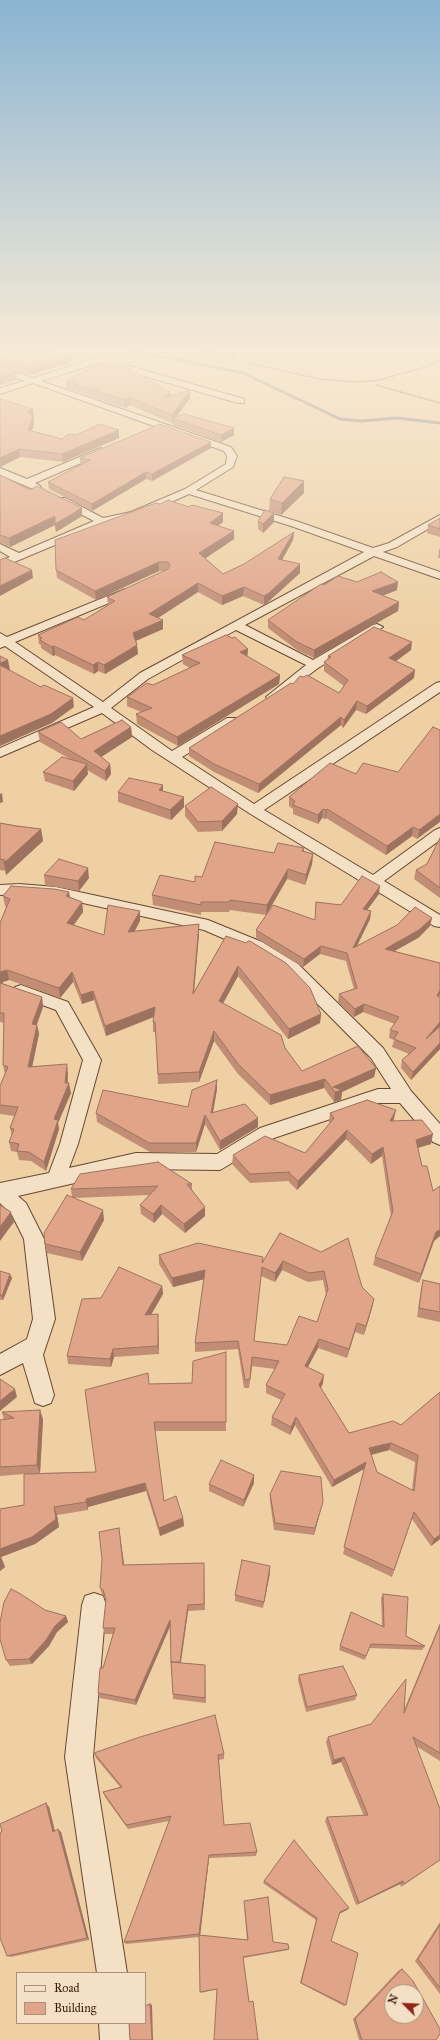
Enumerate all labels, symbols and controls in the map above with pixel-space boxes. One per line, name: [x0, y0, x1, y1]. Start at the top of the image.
legend: [16, 1972, 146, 2024]
text: Road: [54, 1981, 80, 1995]
north arrow: [384, 1984, 424, 2024]
text: N: [386, 1992, 401, 2006]
text: Building: [54, 2001, 96, 2015]

